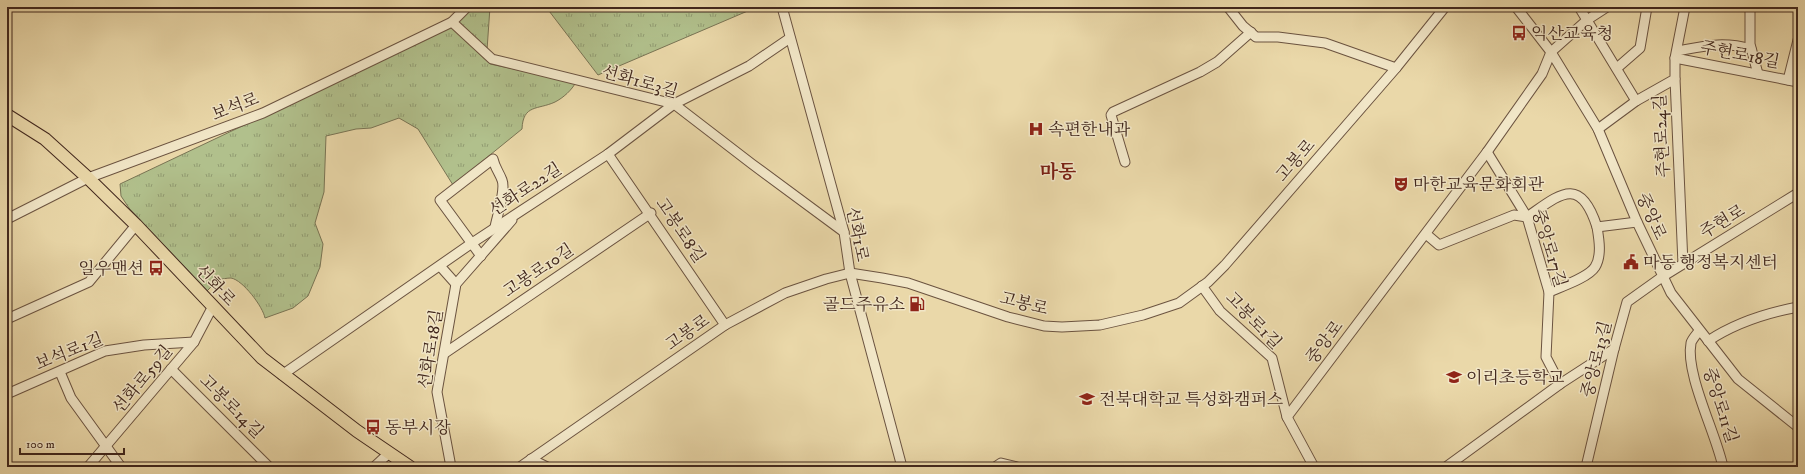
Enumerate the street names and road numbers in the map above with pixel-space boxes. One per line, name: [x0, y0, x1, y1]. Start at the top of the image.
street label: 주현로18길: [1698, 37, 1781, 73]
street label: 선화1로3길: [599, 61, 680, 103]
street label: 보석로: [208, 88, 263, 126]
street label: 주현로24길: [1649, 94, 1675, 178]
street label: 고봉로: [1271, 134, 1321, 186]
street label: 선화로22길: [485, 158, 566, 222]
street label: 중앙로: [1631, 189, 1671, 244]
street label: 고봉로8길: [650, 194, 710, 267]
street label: 주현로: [1696, 199, 1750, 244]
street label: 선화1로: [841, 205, 873, 264]
street label: 중앙로17길: [1527, 206, 1571, 290]
street label: 고봉로10길: [499, 239, 578, 303]
street label: 선화로: [190, 260, 241, 312]
street label: 고봉로: [997, 287, 1051, 321]
street label: 고봉로1길: [1220, 287, 1286, 354]
street label: 선화로18길: [414, 308, 448, 391]
street label: 고봉로: [661, 309, 715, 356]
street label: 중앙로: [1301, 316, 1349, 369]
street label: 중앙로13길: [1577, 319, 1617, 400]
street label: 보석로1길: [32, 328, 107, 376]
street label: 선화로59길: [108, 341, 178, 418]
street label: 중앙로11길: [1698, 365, 1743, 446]
street label: 고봉로14길: [195, 370, 268, 443]

